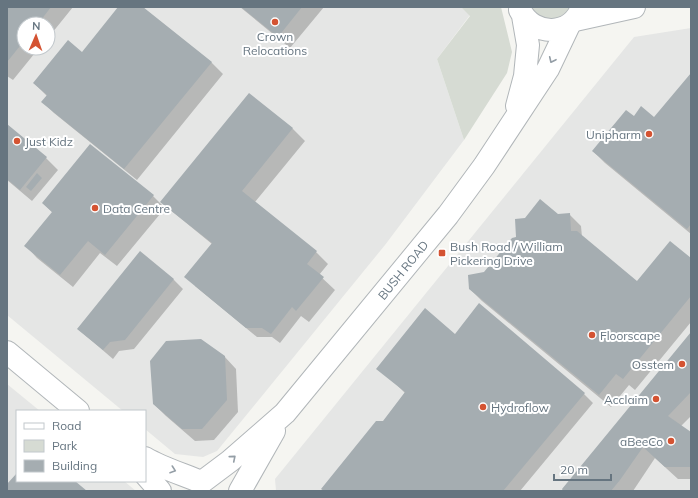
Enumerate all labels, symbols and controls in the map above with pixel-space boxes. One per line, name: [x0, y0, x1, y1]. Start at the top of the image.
north arrow: [16, 16, 56, 56]
marker: Crown Relocations: [270, 17, 280, 27]
text: N: [32, 19, 41, 33]
place label: Crown Relocations: [243, 29, 307, 58]
one-way arrow: [549, 56, 557, 63]
place label: Unipharm: [586, 127, 641, 142]
marker: Unipharm: [644, 129, 654, 139]
place label: Just Kidz: [25, 134, 73, 149]
marker: Just Kidz: [12, 136, 22, 146]
place label: Data Centre: [103, 201, 170, 216]
marker: Data Centre: [90, 203, 100, 213]
street label: BUSH ROAD: [375, 237, 431, 303]
place label: Bush Road / William Pickering Drive: [450, 239, 563, 268]
marker: Bush Road / William Pickering Drive: [437, 248, 447, 258]
place label: Floorscape: [600, 328, 660, 343]
marker: Floorscape: [587, 330, 597, 340]
place label: Osstem: [632, 357, 674, 372]
marker: Osstem: [677, 359, 687, 369]
place label: Acclaim: [604, 392, 648, 407]
marker: Acclaim: [651, 394, 661, 404]
place label: Hydroflow: [491, 400, 549, 415]
marker: Hydroflow: [478, 402, 488, 412]
legend: [16, 410, 146, 482]
text: Road: [52, 418, 81, 433]
place label: aBeeCo: [620, 434, 663, 449]
marker: aBeeCo: [666, 436, 676, 446]
text: Park: [52, 438, 78, 453]
one-way arrow: [228, 456, 235, 463]
scale bar: [554, 456, 611, 482]
text: Building: [52, 458, 97, 473]
text: 20 m: [560, 462, 588, 477]
one-way arrow: [169, 465, 176, 474]

